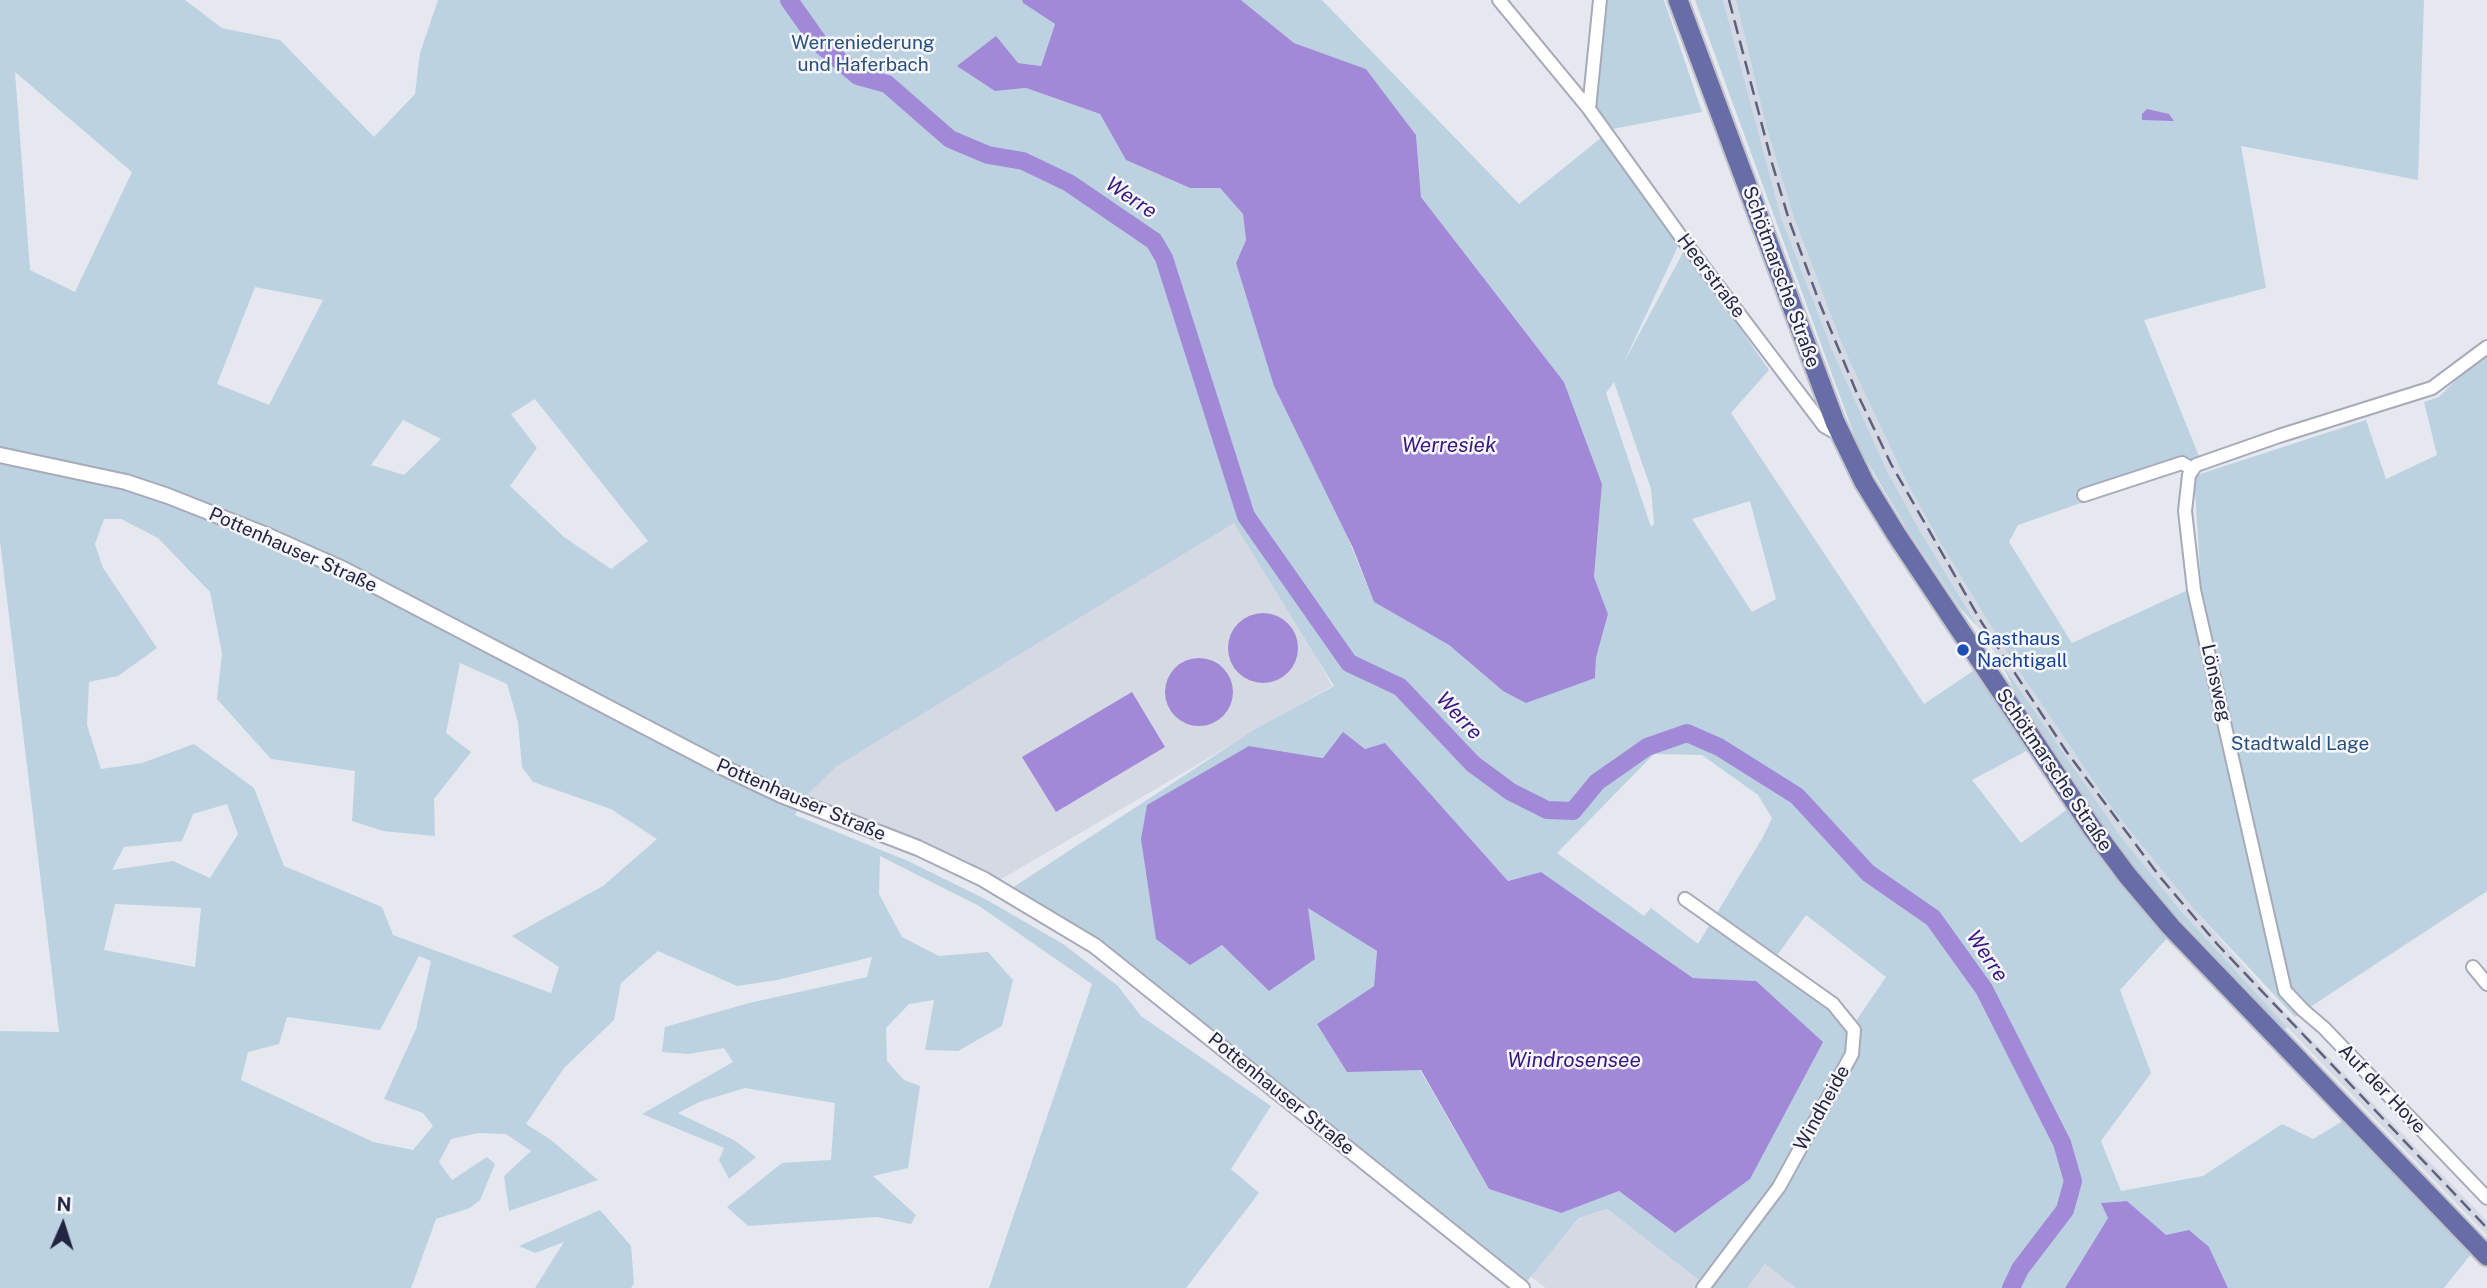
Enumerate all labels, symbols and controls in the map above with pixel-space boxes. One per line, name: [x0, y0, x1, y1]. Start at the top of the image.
park label: Werreniederung und Haferbach: [791, 32, 935, 76]
water label: Werre: [1100, 172, 1162, 224]
street label: Schötmarsche Straße: [1738, 183, 1824, 371]
street label: Heerstraße: [1672, 229, 1750, 323]
water label: Werresiek: [1402, 433, 1496, 459]
street label: Pottenhauser Straße: [205, 503, 381, 597]
place label: Gasthaus Nachtigall: [1977, 628, 2068, 672]
marker: Gasthaus Nachtigall: [1955, 642, 1971, 658]
street label: Lönsweg: [2196, 642, 2236, 724]
street label: Schötmarsche Straße: [1991, 684, 2117, 856]
water label: Werre: [1430, 687, 1488, 745]
park label: Stadtwald Lage: [2231, 733, 2369, 755]
street label: Pottenhauser Straße: [713, 754, 889, 846]
water label: Werre: [1961, 925, 2013, 987]
street label: Pottenhauser Straße: [1203, 1028, 1359, 1160]
street label: Auf der Hove: [2334, 1039, 2430, 1139]
water label: Windrosensee: [1507, 1048, 1641, 1074]
street label: Windheide: [1789, 1061, 1855, 1155]
north arrow: [28, 1190, 98, 1260]
text: N: [56, 1193, 72, 1215]

